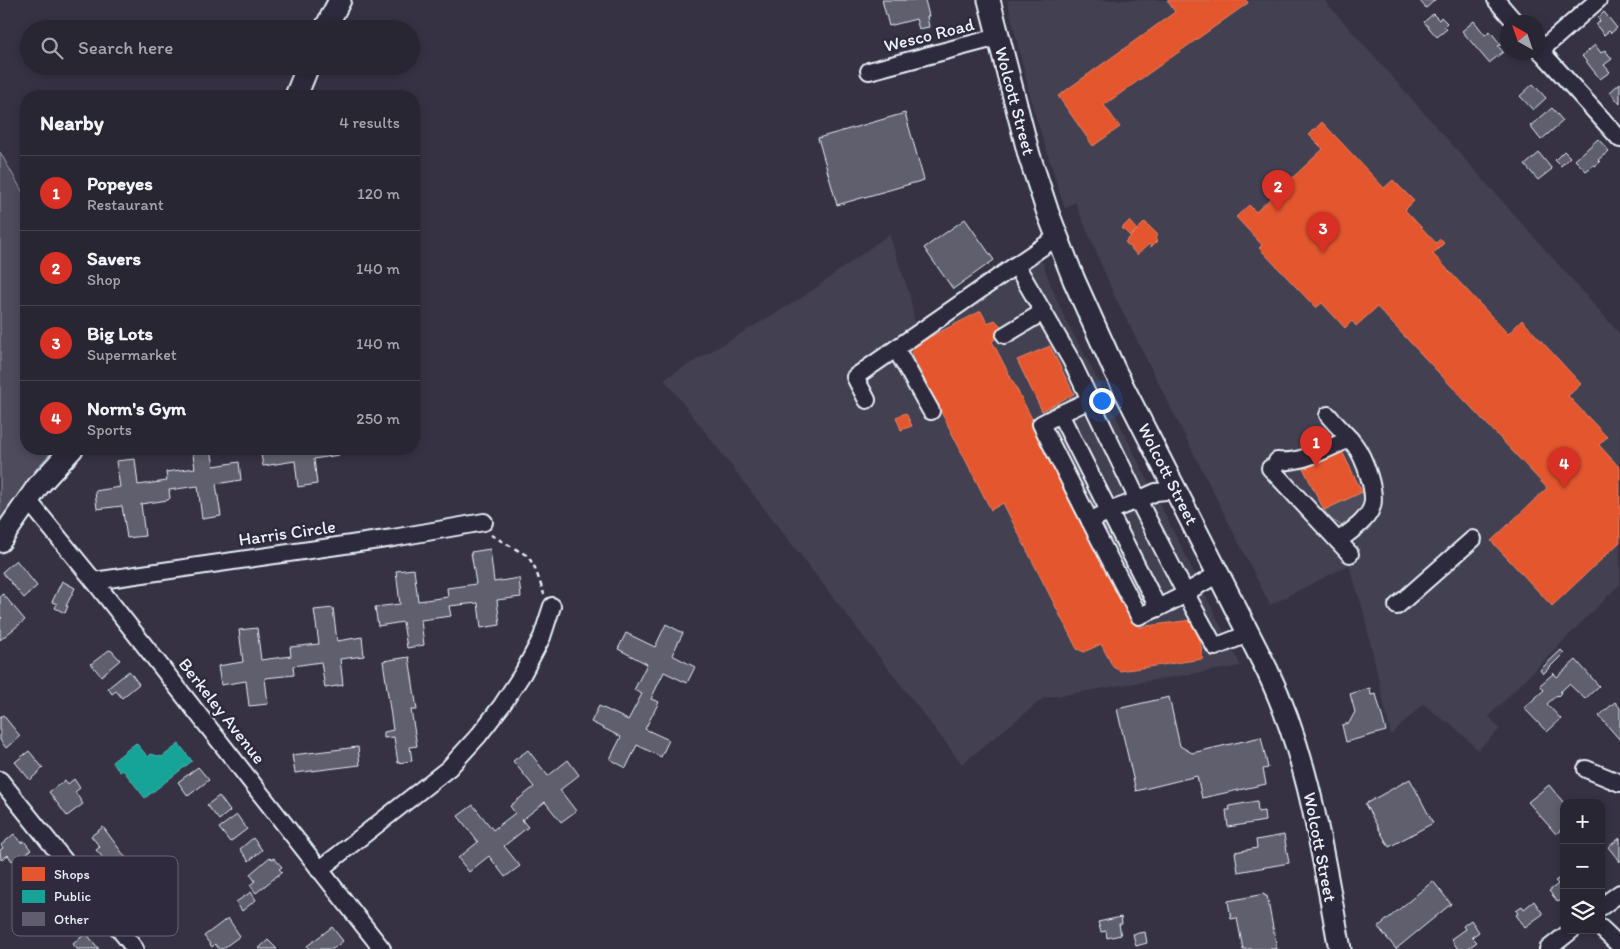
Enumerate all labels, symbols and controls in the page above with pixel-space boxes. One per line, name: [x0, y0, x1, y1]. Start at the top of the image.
street label: Wesco Road: [882, 13, 977, 57]
north arrow: [1500, 15, 1545, 60]
search box: [20, 20, 420, 75]
icon: search: [38, 34, 66, 62]
text: Search here: [78, 36, 173, 59]
street label: Wolcott Street: [990, 44, 1040, 158]
text: Nearby: [40, 110, 104, 135]
text: 4 results: [339, 113, 400, 132]
pin: 2: [1262, 170, 1294, 211]
text: Popeyes: [87, 172, 153, 195]
text: 1: [52, 184, 60, 203]
text: 120 m: [357, 184, 400, 203]
text: Restaurant: [87, 195, 164, 214]
pin: 3: [1307, 212, 1339, 253]
text: Savers: [87, 247, 141, 270]
text: 2: [52, 259, 60, 278]
text: 140 m: [356, 259, 400, 278]
text: Shop: [87, 270, 121, 289]
text: Big Lots: [87, 322, 153, 345]
text: 3: [52, 334, 60, 353]
text: 140 m: [356, 334, 400, 353]
text: Supermarket: [87, 345, 177, 364]
your location: [1089, 388, 1115, 414]
text: Norm's Gym: [87, 397, 186, 420]
text: 4: [51, 409, 61, 428]
text: 250 m: [356, 409, 400, 428]
street label: Wolcott Street: [1133, 419, 1203, 529]
text: Sports: [87, 420, 132, 439]
pin: 1: [1300, 426, 1332, 467]
pin: 4: [1548, 447, 1580, 488]
street label: Harris Circle: [237, 515, 337, 551]
street label: Berkeley Avenue: [174, 654, 270, 768]
street label: Wolcott Street: [1299, 790, 1341, 904]
map controls: [1560, 799, 1605, 934]
button: +: [1560, 799, 1605, 844]
button: −: [1560, 844, 1605, 889]
legend: [12, 856, 178, 936]
text: Shops: [54, 866, 90, 883]
text: Public: [54, 888, 92, 905]
button: layers: [1560, 889, 1605, 934]
text: Other: [54, 911, 89, 928]

